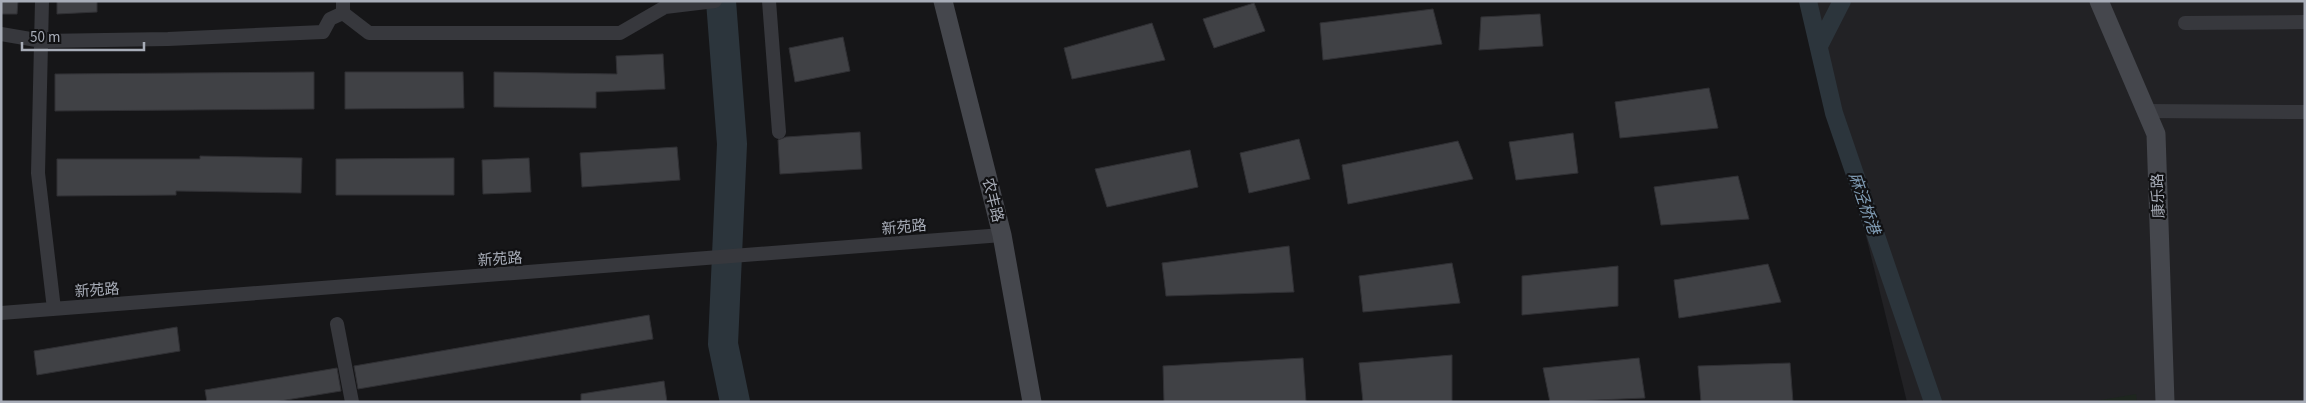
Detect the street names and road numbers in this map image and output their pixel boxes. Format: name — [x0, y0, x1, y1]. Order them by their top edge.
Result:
street label: 康乐路 — [2147, 173, 2170, 219]
street label: 农丰路 — [977, 176, 1008, 225]
street label: 新苑路 — [881, 215, 927, 240]
street label: 新苑路 — [477, 247, 523, 272]
street label: 新苑路 — [74, 278, 120, 303]

